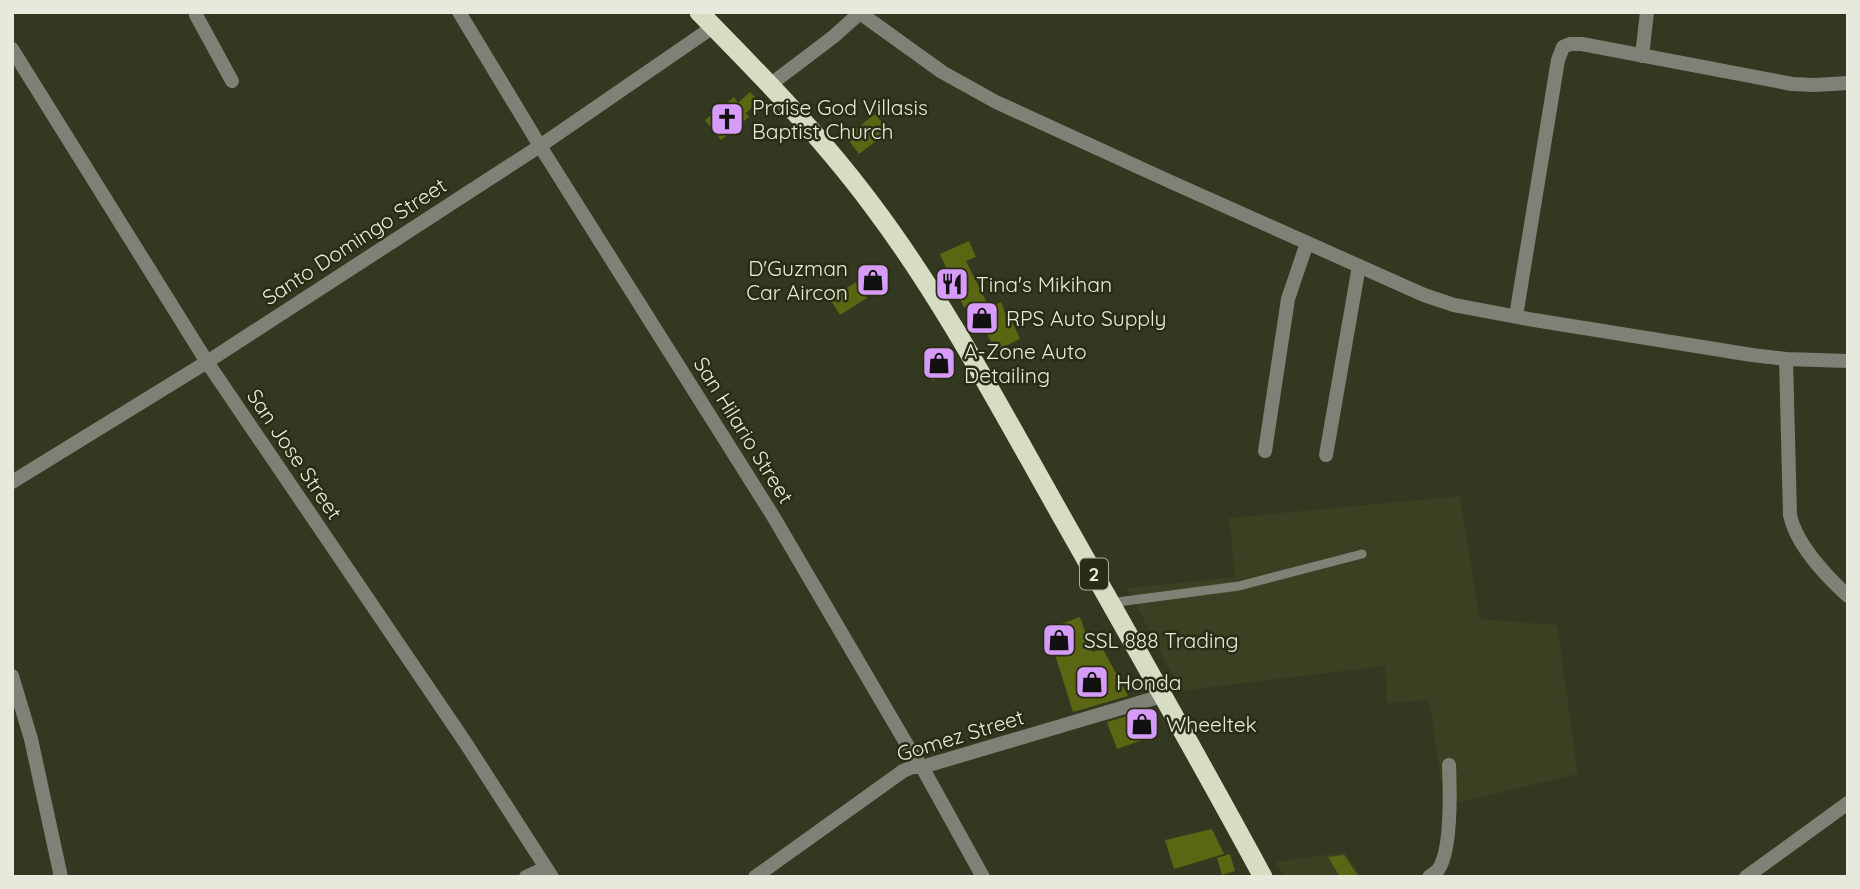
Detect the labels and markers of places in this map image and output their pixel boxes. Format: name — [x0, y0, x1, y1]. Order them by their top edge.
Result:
place label: Praise God Villasis Baptist Church — [752, 94, 928, 144]
church icon: Praise God Villasis Baptist Church — [708, 100, 746, 138]
place label: D'Guzman Car Aircon — [746, 255, 848, 305]
shop icon: D'Guzman Car Aircon — [854, 261, 892, 299]
restaurant icon: Tina's Mikihan — [933, 265, 971, 303]
place label: Tina's Mikihan — [976, 271, 1112, 297]
shop icon: RPS Auto Supply — [963, 299, 1001, 337]
place label: RPS Auto Supply — [1006, 305, 1167, 331]
place label: A-Zone Auto Detailing — [964, 338, 1087, 388]
shop icon: A-Zone Auto Detailing — [920, 344, 958, 382]
shop icon: SSL 888 Trading — [1040, 621, 1078, 659]
place label: SSL 888 Trading — [1084, 627, 1239, 653]
shop icon: Honda — [1073, 663, 1111, 701]
place label: Honda — [1116, 669, 1181, 695]
shop icon: Wheeltek — [1123, 705, 1161, 743]
place label: Wheeltek — [1166, 711, 1257, 737]

